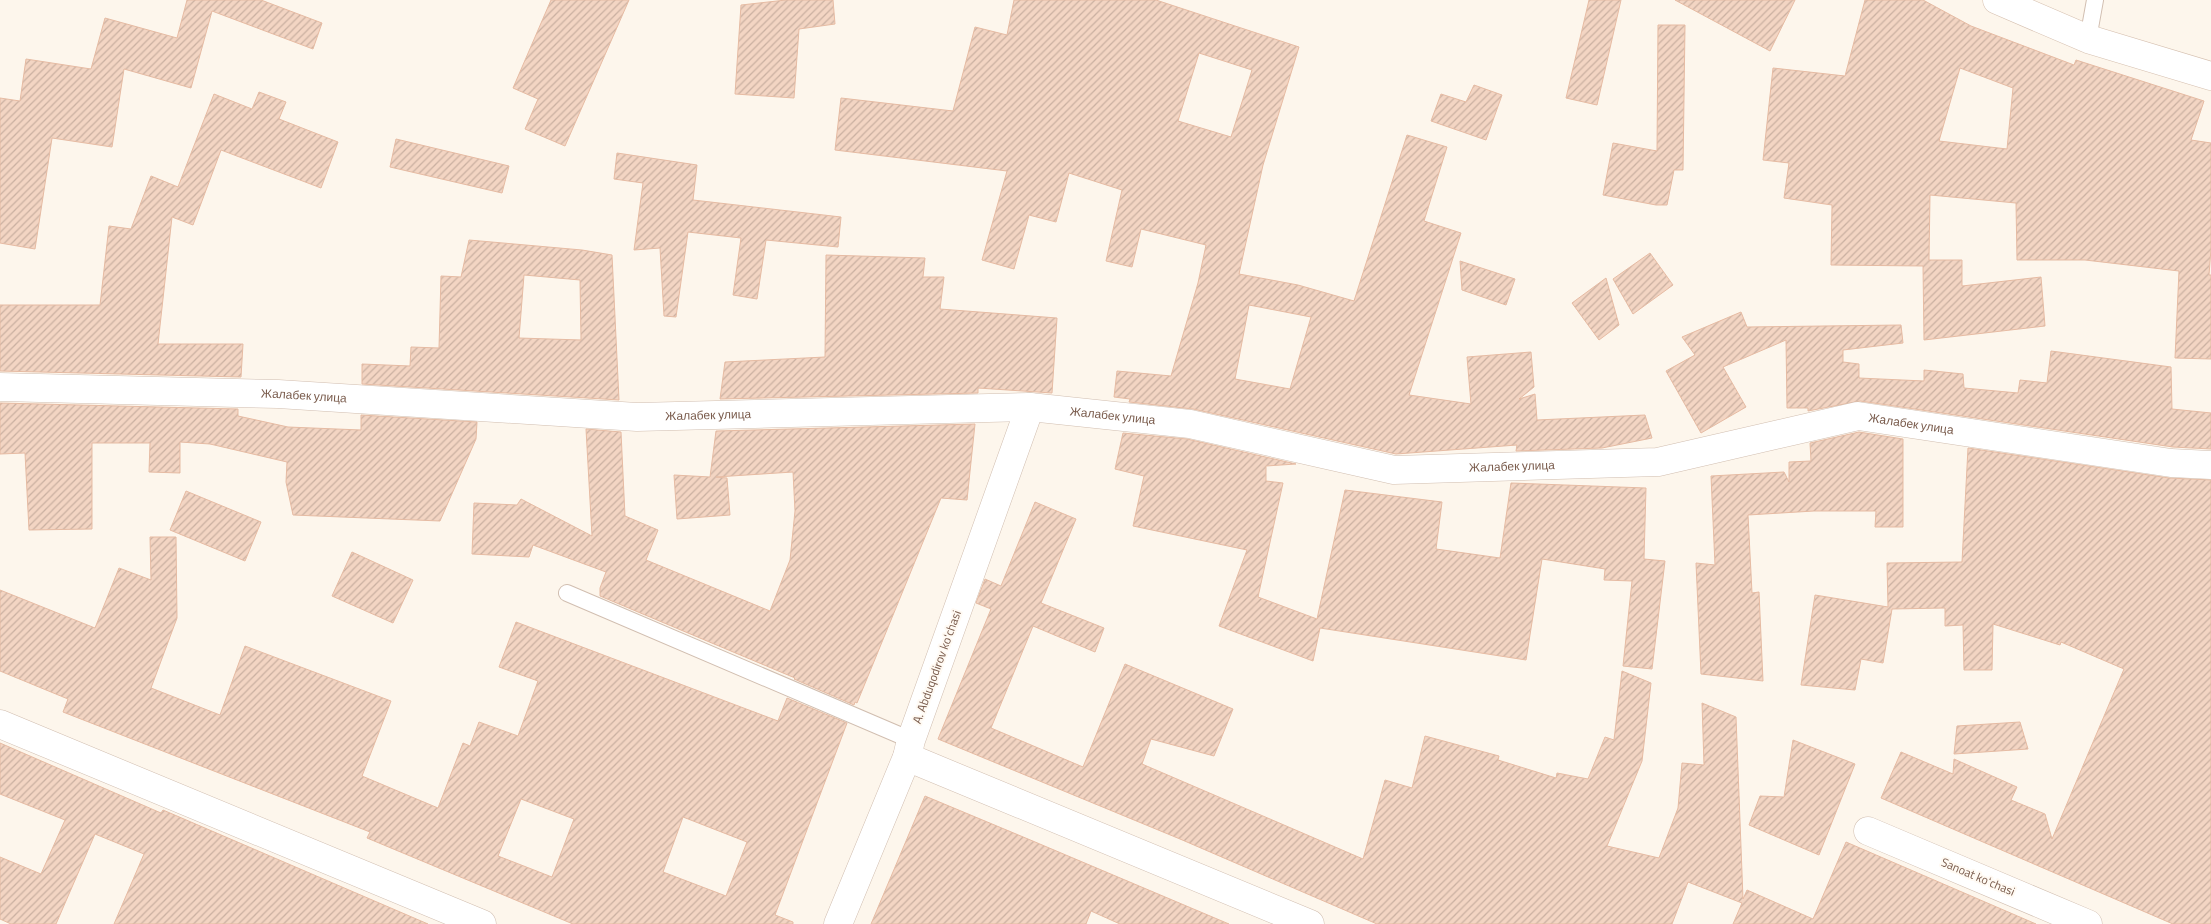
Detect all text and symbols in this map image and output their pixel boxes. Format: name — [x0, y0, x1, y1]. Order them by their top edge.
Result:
street label: Жалабек улица — [261, 384, 348, 407]
street label: Жалабек улица — [1069, 401, 1157, 429]
street label: Жалабек улица — [665, 404, 752, 425]
street label: Жалабек улица — [1867, 408, 1955, 439]
street label: Жалабек улица — [1469, 455, 1556, 477]
street label: A. Abduqodirov koʻchasi — [907, 607, 966, 726]
street label: Sanoat koʻchasi — [1938, 852, 2018, 901]

